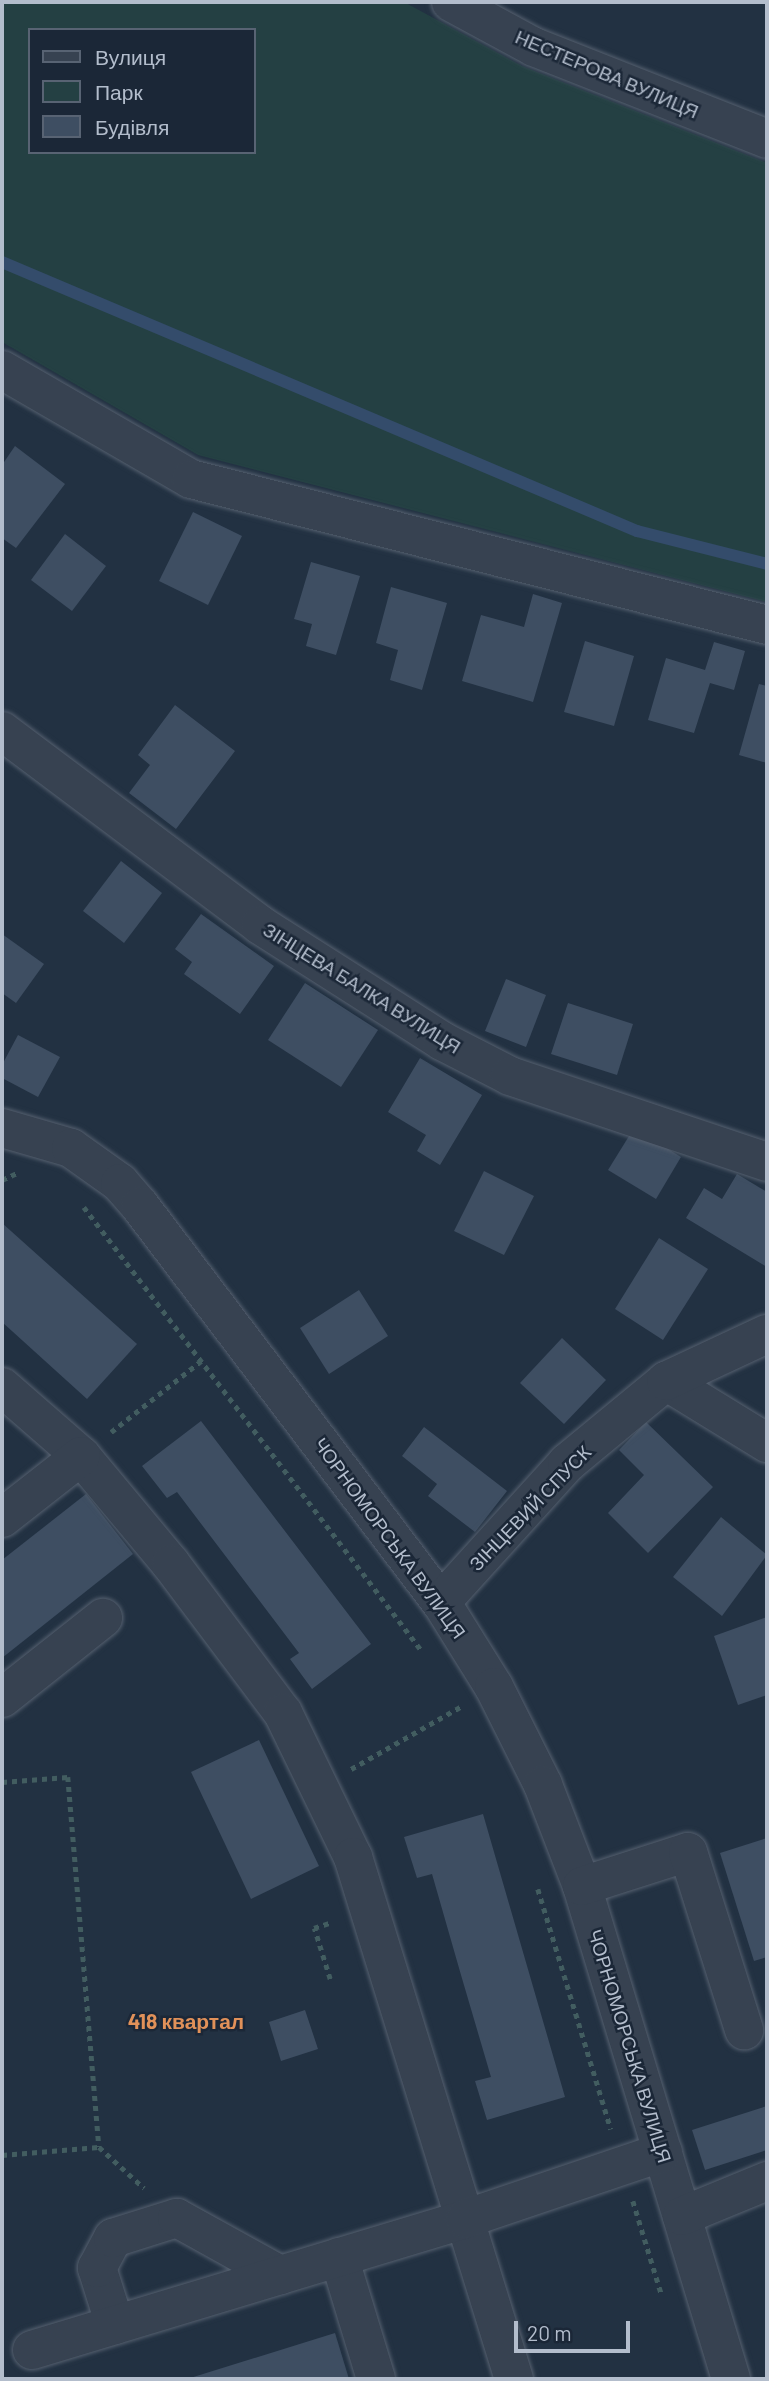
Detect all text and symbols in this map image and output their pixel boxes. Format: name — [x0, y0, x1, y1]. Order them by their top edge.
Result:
street label: НЕСТЕРОВА ВУЛИЦЯ — [512, 25, 702, 123]
legend — [28, 28, 256, 154]
text: Вулиця — [95, 44, 166, 69]
text: Парк — [95, 79, 143, 104]
text: Будівля — [95, 114, 169, 139]
street label: ЗІНЦЕВА БАЛКА ВУЛИЦЯ — [259, 918, 465, 1058]
street label: ЧОРНОМОРСЬКА ВУЛИЦЯ — [309, 1433, 471, 1643]
street label: ЗІНЦЕВИЙ СПУСК — [464, 1441, 596, 1575]
street label: ЧОРНОМОРСЬКА ВУЛИЦЯ — [584, 1927, 676, 2165]
district label: 418 квартал — [128, 2008, 244, 2034]
scale bar — [517, 2308, 632, 2352]
text: 20 m — [527, 2320, 572, 2345]

